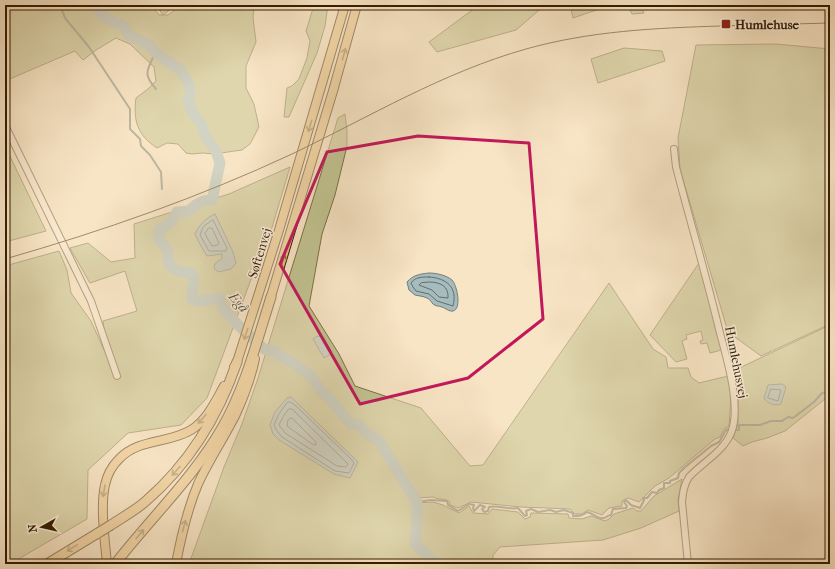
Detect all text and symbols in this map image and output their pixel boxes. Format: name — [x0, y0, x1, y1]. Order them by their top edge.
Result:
place label: Humlehuse — [735, 17, 799, 32]
marker: Humlehuse — [720, 18, 732, 30]
one-way arrow — [341, 48, 348, 61]
one-way arrow — [306, 119, 313, 132]
street label: Søftenvej — [245, 226, 274, 280]
one-way arrow — [280, 254, 287, 267]
water label: Egå — [224, 288, 252, 316]
street label: Humlehusvej — [722, 325, 751, 400]
one-way arrow — [242, 327, 249, 340]
one-way arrow — [198, 414, 207, 425]
one-way arrow — [171, 466, 181, 476]
one-way arrow — [100, 484, 108, 497]
north arrow — [22, 507, 62, 547]
one-way arrow — [181, 520, 188, 533]
text: N — [25, 523, 40, 533]
one-way arrow — [135, 528, 144, 539]
one-way arrow — [66, 545, 78, 553]

